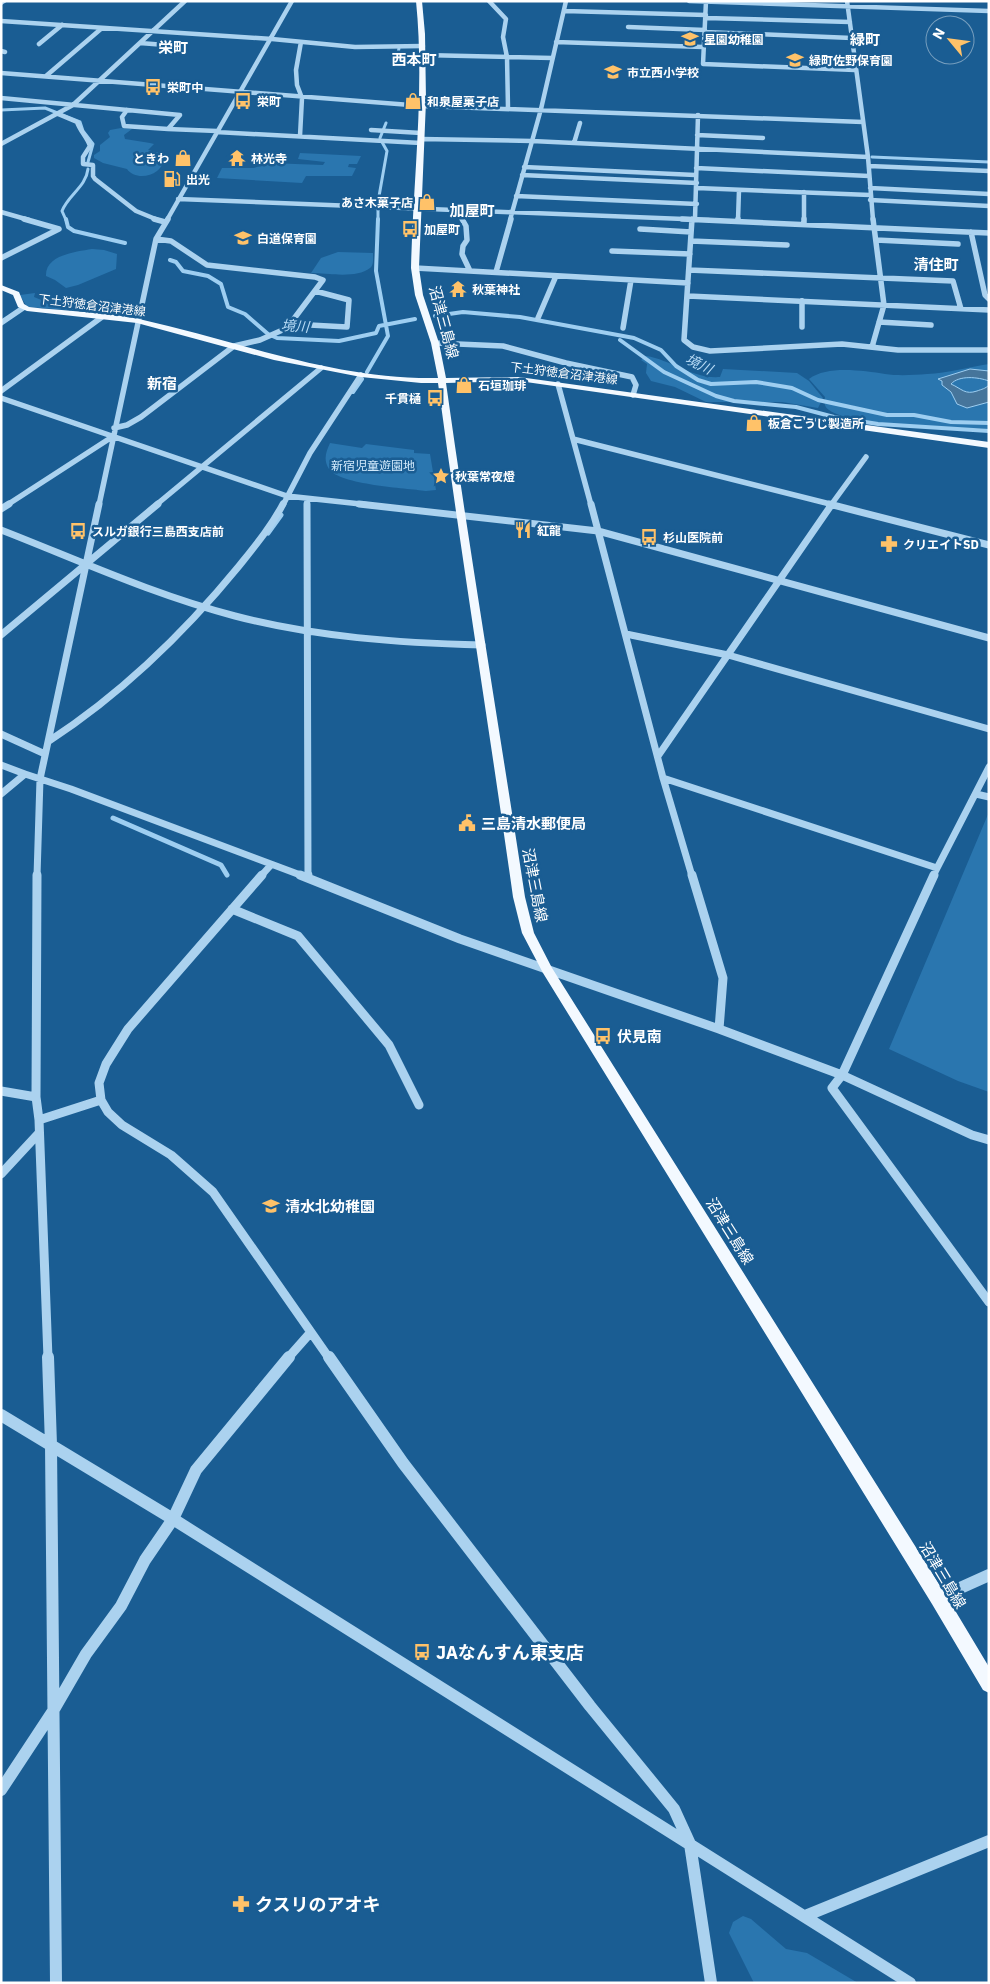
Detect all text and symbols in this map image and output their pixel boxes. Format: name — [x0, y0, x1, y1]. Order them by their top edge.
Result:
north arrow — [925, 15, 975, 65]
text: N — [928, 25, 949, 42]
school or university icon: 星園幼稚園 — [680, 29, 700, 49]
district label: 緑町 — [850, 30, 880, 49]
place label: 星園幼稚園 — [704, 32, 764, 47]
district label: 栄町 — [158, 38, 188, 57]
district label: 西本町 — [391, 50, 437, 69]
school or university icon: 緑町佐野保育園 — [785, 50, 805, 70]
place label: 緑町佐野保育園 — [809, 53, 893, 68]
school or university icon: 市立西小学校 — [603, 62, 623, 82]
place label: 市立西小学校 — [627, 65, 699, 80]
bus stop icon: 栄町中 — [143, 77, 163, 97]
place label: 栄町中 — [167, 80, 203, 95]
bus stop icon: 栄町 — [233, 91, 253, 111]
shop icon: 和泉屋菓子店 — [403, 91, 423, 111]
place label: 栄町 — [257, 94, 281, 109]
place label: 和泉屋菓子店 — [427, 94, 499, 109]
shop icon: ときわ — [173, 148, 193, 168]
temple icon: 林光寺 — [227, 148, 247, 168]
place label: ときわ — [133, 151, 169, 166]
place label: 林光寺 — [251, 151, 287, 166]
fuel station icon: 出光 — [162, 169, 182, 189]
place label: 出光 — [186, 172, 210, 187]
shop icon: あさ木菓子店 — [417, 192, 437, 212]
place label: あさ木菓子店 — [341, 195, 413, 210]
district label: 加屋町 — [449, 201, 495, 220]
bus stop icon: 加屋町 — [400, 219, 420, 239]
place label: 加屋町 — [424, 222, 460, 237]
school or university icon: 白道保育園 — [233, 228, 253, 248]
place label: 白道保育園 — [257, 231, 317, 246]
district label: 清住町 — [913, 255, 959, 274]
temple icon: 秋葉神社 — [448, 279, 468, 299]
place label: 秋葉神社 — [472, 282, 520, 297]
street label: 沼津三島線 — [425, 283, 463, 361]
street label: 下土狩徳倉沼津港線 — [37, 291, 147, 319]
water label: 境川 — [280, 316, 312, 336]
water label: 境川 — [682, 350, 717, 379]
street label: 下土狩徳倉沼津港線 — [509, 359, 619, 387]
district label: 新宿 — [147, 374, 177, 393]
shop icon: 石垣珈琲 — [454, 375, 474, 395]
place label: 石垣珈琲 — [478, 378, 526, 393]
bus stop icon: 千貫樋 — [425, 388, 445, 408]
place label: 千貫樋 — [385, 391, 421, 406]
shop icon: 板倉こうじ製造所 — [744, 413, 764, 433]
place label: 板倉こうじ製造所 — [768, 416, 864, 431]
park label: 新宿児童遊園地 — [331, 458, 415, 473]
place icon: 秋葉常夜燈 — [431, 466, 451, 486]
place label: 秋葉常夜燈 — [455, 469, 515, 484]
restaurant icon: 紅龍 — [513, 520, 533, 540]
bus stop icon: スルガ銀行三島西支店前 — [68, 521, 88, 541]
place label: 紅龍 — [537, 523, 561, 538]
place label: スルガ銀行三島西支店前 — [92, 524, 224, 539]
bus stop icon: 杉山医院前 — [639, 527, 659, 547]
place label: 杉山医院前 — [663, 530, 723, 545]
pharmacy icon: クリエイトSD — [879, 534, 899, 554]
place label: クリエイトSD — [903, 537, 979, 552]
public building icon: 三島清水郵便局 — [457, 813, 477, 833]
place label: 三島清水郵便局 — [481, 814, 586, 833]
street label: 沼津三島線 — [519, 846, 551, 924]
bus stop icon: 伏見南 — [593, 1026, 613, 1046]
place label: 伏見南 — [617, 1027, 662, 1046]
street label: 沼津三島線 — [702, 1194, 758, 1268]
school or university icon: 清水北幼稚園 — [261, 1196, 281, 1216]
place label: 清水北幼稚園 — [285, 1197, 375, 1216]
street label: 沼津三島線 — [916, 1538, 970, 1612]
place label: JAなんすん東支店 — [436, 1641, 584, 1664]
bus stop icon: JAなんすん東支店 — [412, 1642, 432, 1662]
place label: クスリのアオキ — [255, 1893, 380, 1916]
pharmacy icon: クスリのアオキ — [231, 1894, 251, 1914]

